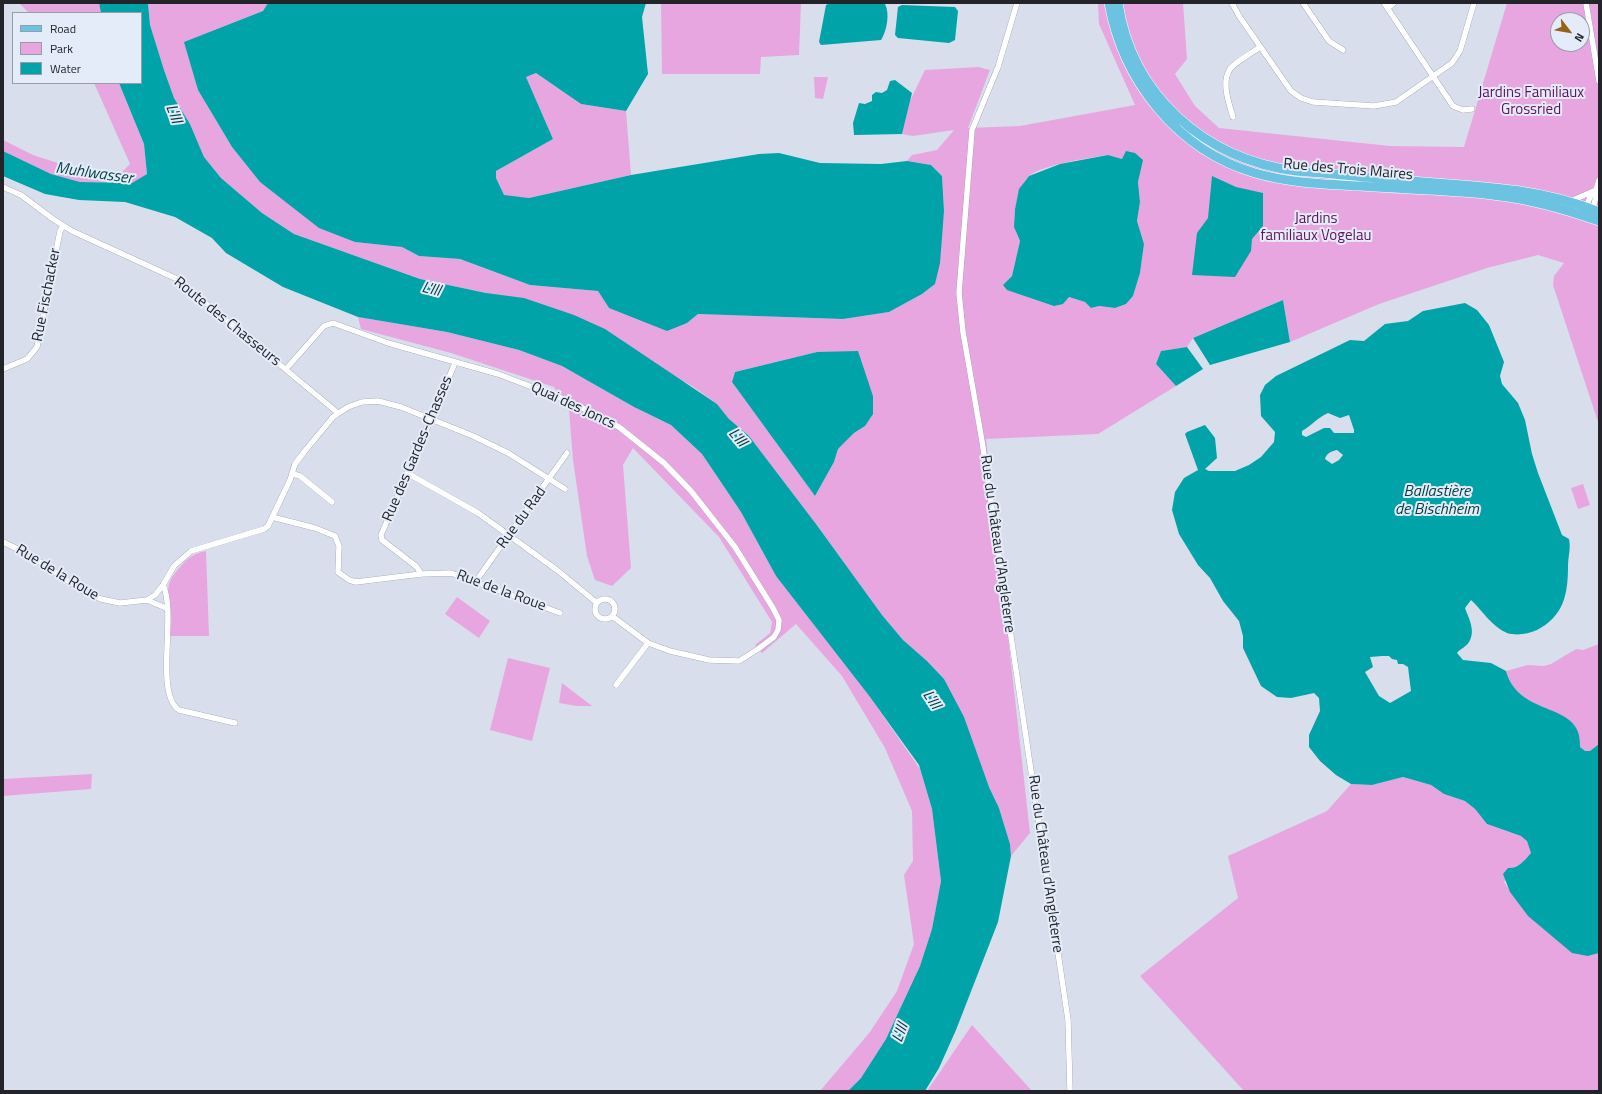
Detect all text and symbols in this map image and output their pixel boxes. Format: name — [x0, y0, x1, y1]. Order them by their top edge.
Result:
legend — [12, 12, 142, 84]
north arrow — [1550, 12, 1590, 52]
text: Road — [50, 19, 76, 38]
text: N — [1571, 30, 1588, 45]
text: Park — [50, 39, 73, 58]
text: Water — [50, 59, 81, 78]
park label: Jardins Familiaux Grossried — [1478, 84, 1584, 119]
water label: L'Ill — [161, 102, 185, 126]
street label: Rue des Trois Maires — [1282, 155, 1414, 185]
water label: Muhlwasser — [54, 159, 134, 189]
park label: Jardins familiaux Vogelau — [1260, 210, 1372, 245]
street label: Rue Fischacker — [29, 247, 65, 343]
street label: Route des Chasseurs — [170, 273, 284, 371]
water label: L'Ill — [420, 278, 442, 302]
street label: Rue des Gardes-Chasses — [379, 373, 457, 525]
street label: Quai des Joncs — [528, 379, 618, 433]
water label: L'Ill — [724, 425, 750, 451]
street label: Rue du Château d'Angleterre — [976, 454, 1018, 634]
water label: Ballastière de Bischheim — [1395, 482, 1479, 520]
street label: Rue du Rad — [494, 484, 550, 552]
street label: Rue de la Roue — [12, 541, 102, 605]
street label: Rue de la Roue — [454, 567, 548, 615]
water label: L'Ill — [918, 687, 944, 713]
street label: Rue du Château d'Angleterre — [1024, 774, 1066, 954]
water label: L'Ill — [889, 1021, 913, 1045]

